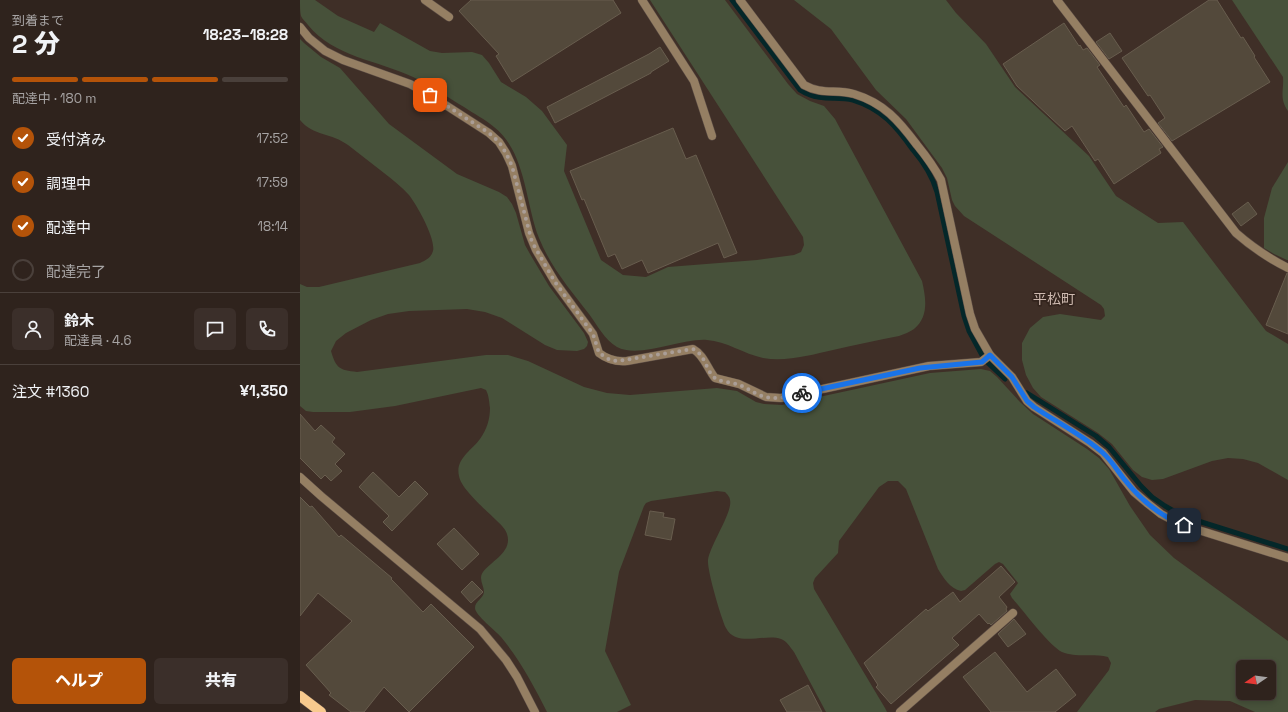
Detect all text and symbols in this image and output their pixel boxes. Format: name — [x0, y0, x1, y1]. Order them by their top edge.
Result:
text: 到着まで — [12, 12, 64, 29]
text: 18:23–18:28 — [203, 25, 288, 44]
text: 2 分 — [12, 27, 60, 61]
pin — [413, 78, 447, 112]
icon: bag — [419, 84, 441, 106]
text: 配達中 · 180 m — [12, 90, 97, 107]
icon: check — [12, 127, 34, 149]
text: 受付済み — [46, 130, 106, 149]
text: 17:52 — [256, 130, 288, 147]
icon: check — [12, 171, 34, 193]
text: 調理中 — [46, 174, 91, 193]
text: 17:59 — [256, 174, 288, 191]
icon: check — [12, 215, 34, 237]
text: 配達中 — [46, 218, 91, 237]
text: 18:14 — [258, 218, 288, 235]
text: 配達完了 — [46, 262, 106, 281]
district label: 平松町 — [1033, 290, 1075, 308]
button: person — [12, 308, 54, 350]
button: chat — [194, 308, 236, 350]
button: phone — [246, 308, 288, 350]
text: 鈴木 — [64, 311, 94, 330]
text: 配達員 · 4.6 — [64, 332, 131, 349]
courier — [782, 373, 822, 413]
text: ¥1,350 — [240, 381, 288, 400]
text: 注文 #1360 — [12, 382, 89, 401]
icon: bike — [791, 382, 813, 404]
pin — [1167, 508, 1201, 542]
icon: home — [1173, 514, 1195, 536]
button: ヘルプ — [12, 658, 146, 704]
button: 共有 — [154, 658, 288, 704]
north arrow — [1236, 660, 1276, 700]
map controls — [1236, 660, 1276, 700]

